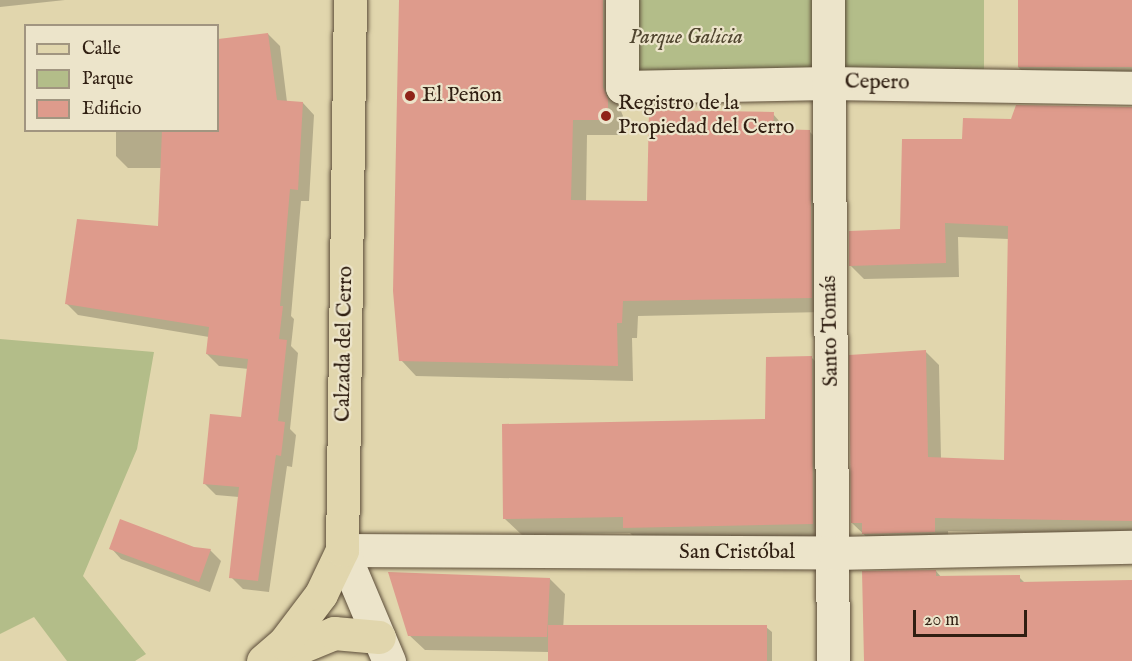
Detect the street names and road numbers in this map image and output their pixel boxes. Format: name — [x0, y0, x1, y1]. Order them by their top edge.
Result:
street label: Cepero — [844, 70, 910, 96]
street label: Calzada del Cerro — [331, 266, 359, 422]
street label: Santo Tomás — [817, 275, 845, 387]
street label: San Cristóbal — [679, 540, 795, 566]

